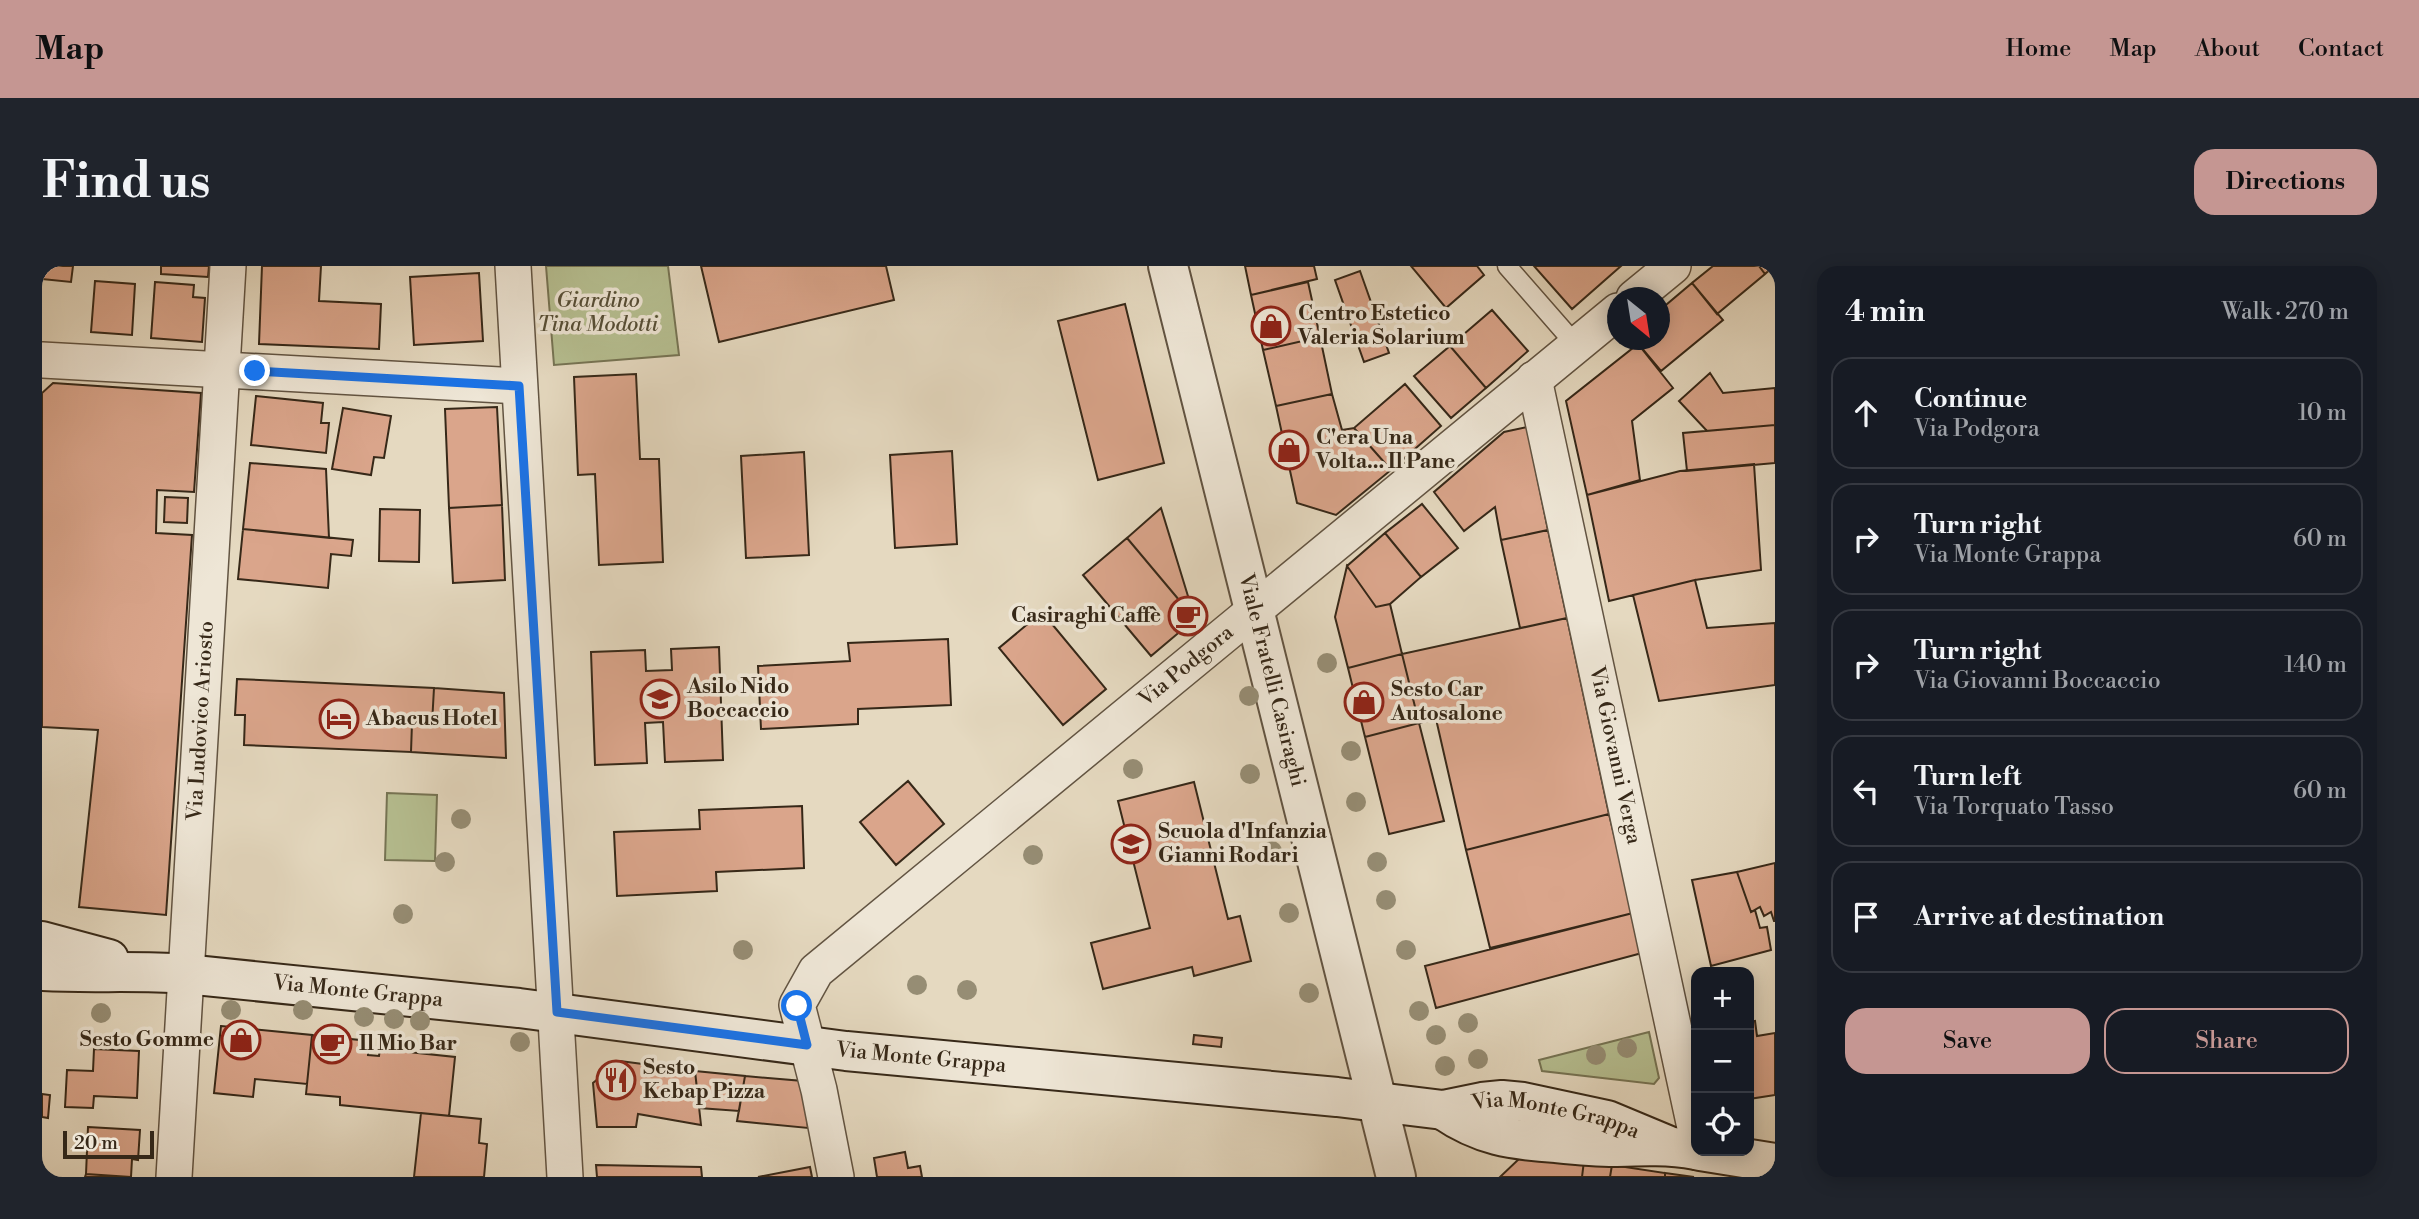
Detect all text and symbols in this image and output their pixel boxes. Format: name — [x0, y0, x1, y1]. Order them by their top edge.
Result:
text: Map — [35, 29, 104, 70]
text: Home — [2006, 34, 2071, 64]
text: Map — [2109, 34, 2157, 64]
text: About — [2195, 34, 2260, 64]
text: Contact — [2298, 34, 2384, 64]
button: Directions — [2194, 149, 2377, 215]
text: Find us — [42, 152, 211, 213]
north arrow — [1607, 287, 1670, 350]
park label: Giardino Tina Modotti — [538, 288, 659, 338]
text: 4 min — [1845, 293, 1925, 331]
text: Walk · 270 m — [2222, 298, 2349, 326]
place label: Centro Estetico Valeria Solarium — [1297, 301, 1465, 351]
shop icon: Centro Estetico Valeria Solarium — [1250, 305, 1292, 347]
route end — [239, 355, 270, 386]
text: Continue — [1914, 383, 2027, 415]
icon: ahead — [1847, 394, 1885, 432]
text: 10 m — [2298, 399, 2347, 427]
text: Via Podgora — [1914, 415, 2040, 443]
place label: C'era Una Volta... Il Pane — [1315, 425, 1455, 475]
shop icon: C'era Una Volta... Il Pane — [1268, 429, 1310, 471]
text: Turn right — [1914, 509, 2042, 541]
icon: right — [1847, 520, 1885, 558]
text: 60 m — [2293, 525, 2347, 553]
text: Via Monte Grappa — [1914, 541, 2101, 569]
street label: Viale Fratelli Casiraghi — [1232, 570, 1311, 789]
cafe icon: Casiraghi Caffè — [1167, 595, 1209, 637]
place label: Casiraghi Caffè — [1011, 603, 1161, 629]
street label: Via Ludovico Ariosto — [182, 620, 220, 822]
street label: Via Podgora — [1133, 620, 1239, 713]
text: Turn right — [1914, 635, 2042, 667]
icon: right — [1847, 646, 1885, 684]
text: 140 m — [2284, 651, 2347, 679]
street label: Via Giovanni Verga — [1583, 663, 1647, 847]
text: Via Giovanni Boccaccio — [1914, 667, 2161, 695]
place label: Asilo Nido Boccaccio — [686, 674, 789, 724]
place label: Sesto Car Autosalone — [1390, 677, 1503, 727]
school or university icon: Asilo Nido Boccaccio — [639, 678, 681, 720]
shop icon: Sesto Car Autosalone — [1343, 681, 1385, 723]
hotel icon: Abacus Hotel — [318, 698, 360, 740]
place label: Abacus Hotel — [365, 706, 498, 732]
text: Turn left — [1914, 761, 2022, 793]
icon: left — [1847, 772, 1885, 810]
text: 60 m — [2293, 777, 2347, 805]
text: Via Torquato Tasso — [1914, 793, 2114, 821]
place label: Scuola d'Infanzia Gianni Rodari — [1158, 819, 1328, 869]
school or university icon: Scuola d'Infanzia Gianni Rodari — [1110, 823, 1152, 865]
icon: arrive — [1847, 898, 1885, 936]
text: Arrive at destination — [1914, 901, 2164, 933]
map controls — [1691, 967, 1754, 1156]
button: + — [1691, 967, 1754, 1030]
street label: Via Monte Grappa — [271, 970, 445, 1013]
route start — [781, 990, 812, 1021]
button: Save — [1845, 1008, 2090, 1074]
button: Share — [2104, 1008, 2349, 1074]
shop icon: Sesto Gomme — [220, 1019, 262, 1061]
cafe icon: Il Mio Bar — [311, 1023, 353, 1065]
place label: Sesto Gomme — [80, 1027, 214, 1053]
button: − — [1691, 1030, 1754, 1093]
place label: Il Mio Bar — [359, 1031, 457, 1057]
street label: Via Monte Grappa — [833, 1037, 1008, 1079]
place label: Sesto Kebap Pizza — [643, 1055, 766, 1105]
restaurant icon: Sesto Kebap Pizza — [595, 1059, 637, 1101]
street label: Via Monte Grappa — [1469, 1087, 1644, 1145]
button: locate — [1691, 1093, 1754, 1156]
scale bar — [63, 1128, 154, 1160]
text: 20 m — [74, 1131, 118, 1155]

